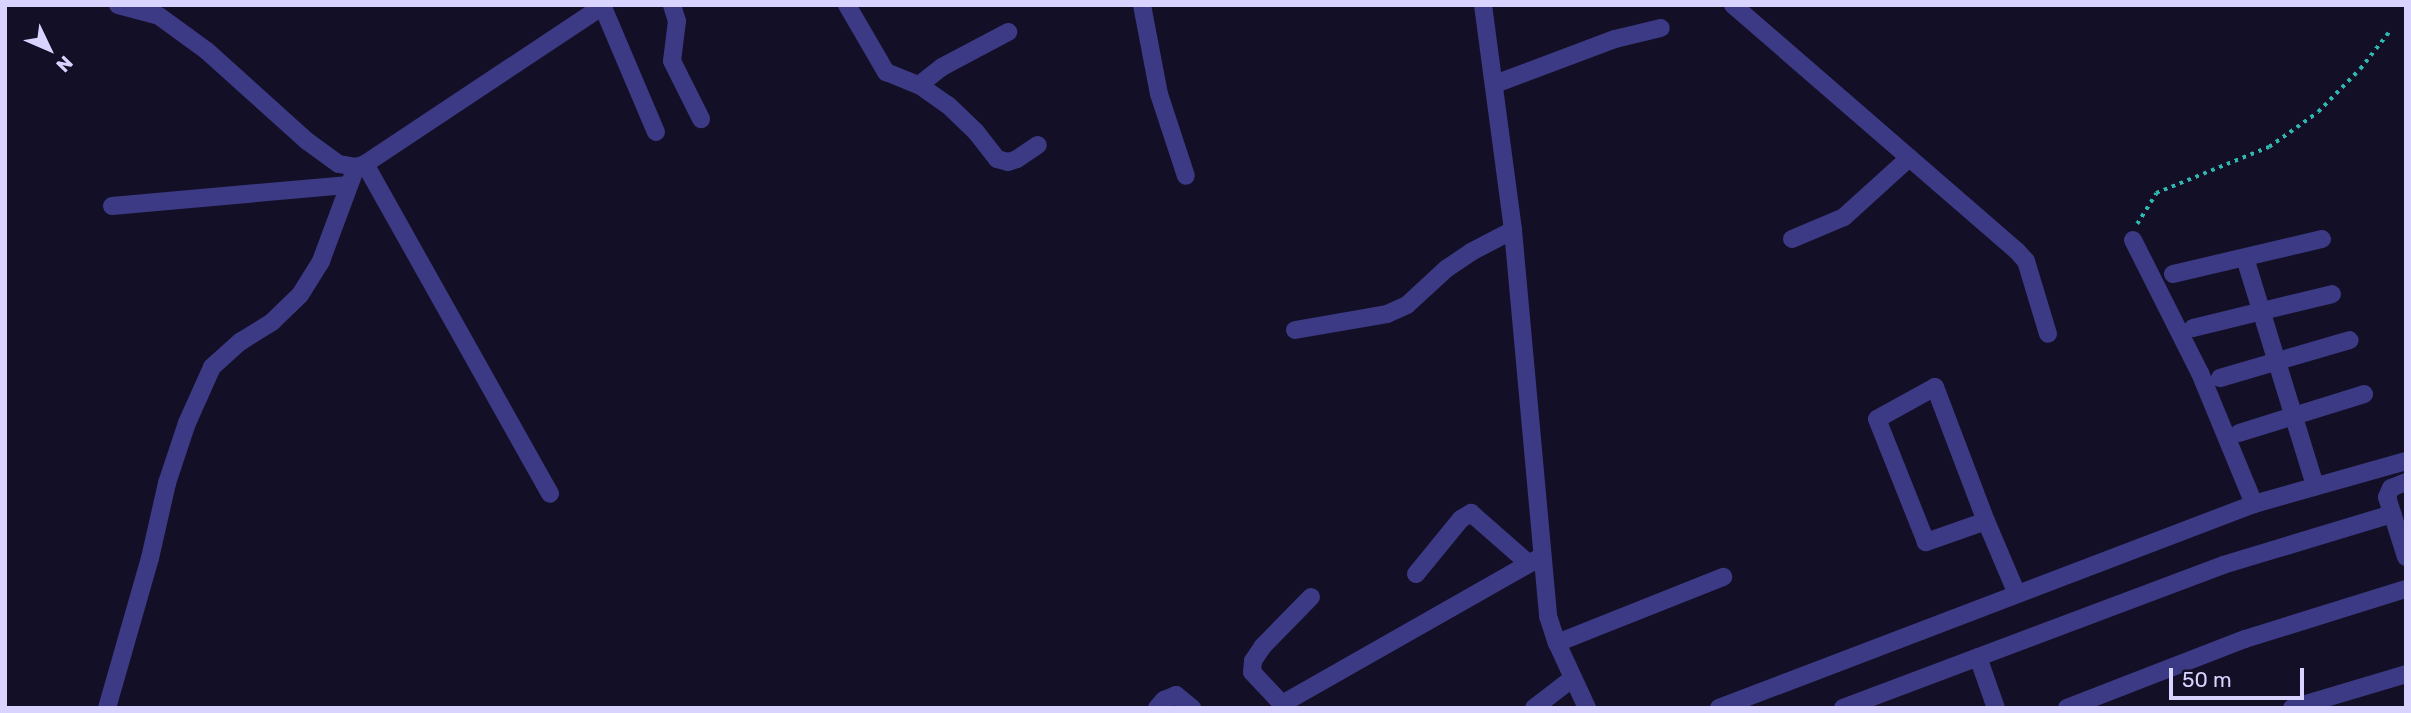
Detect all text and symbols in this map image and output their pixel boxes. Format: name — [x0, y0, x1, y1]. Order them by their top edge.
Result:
north arrow — [14, 14, 84, 84]
text: N — [51, 51, 77, 77]
scale bar — [2173, 654, 2308, 698]
text: 50 m — [2182, 667, 2232, 692]

